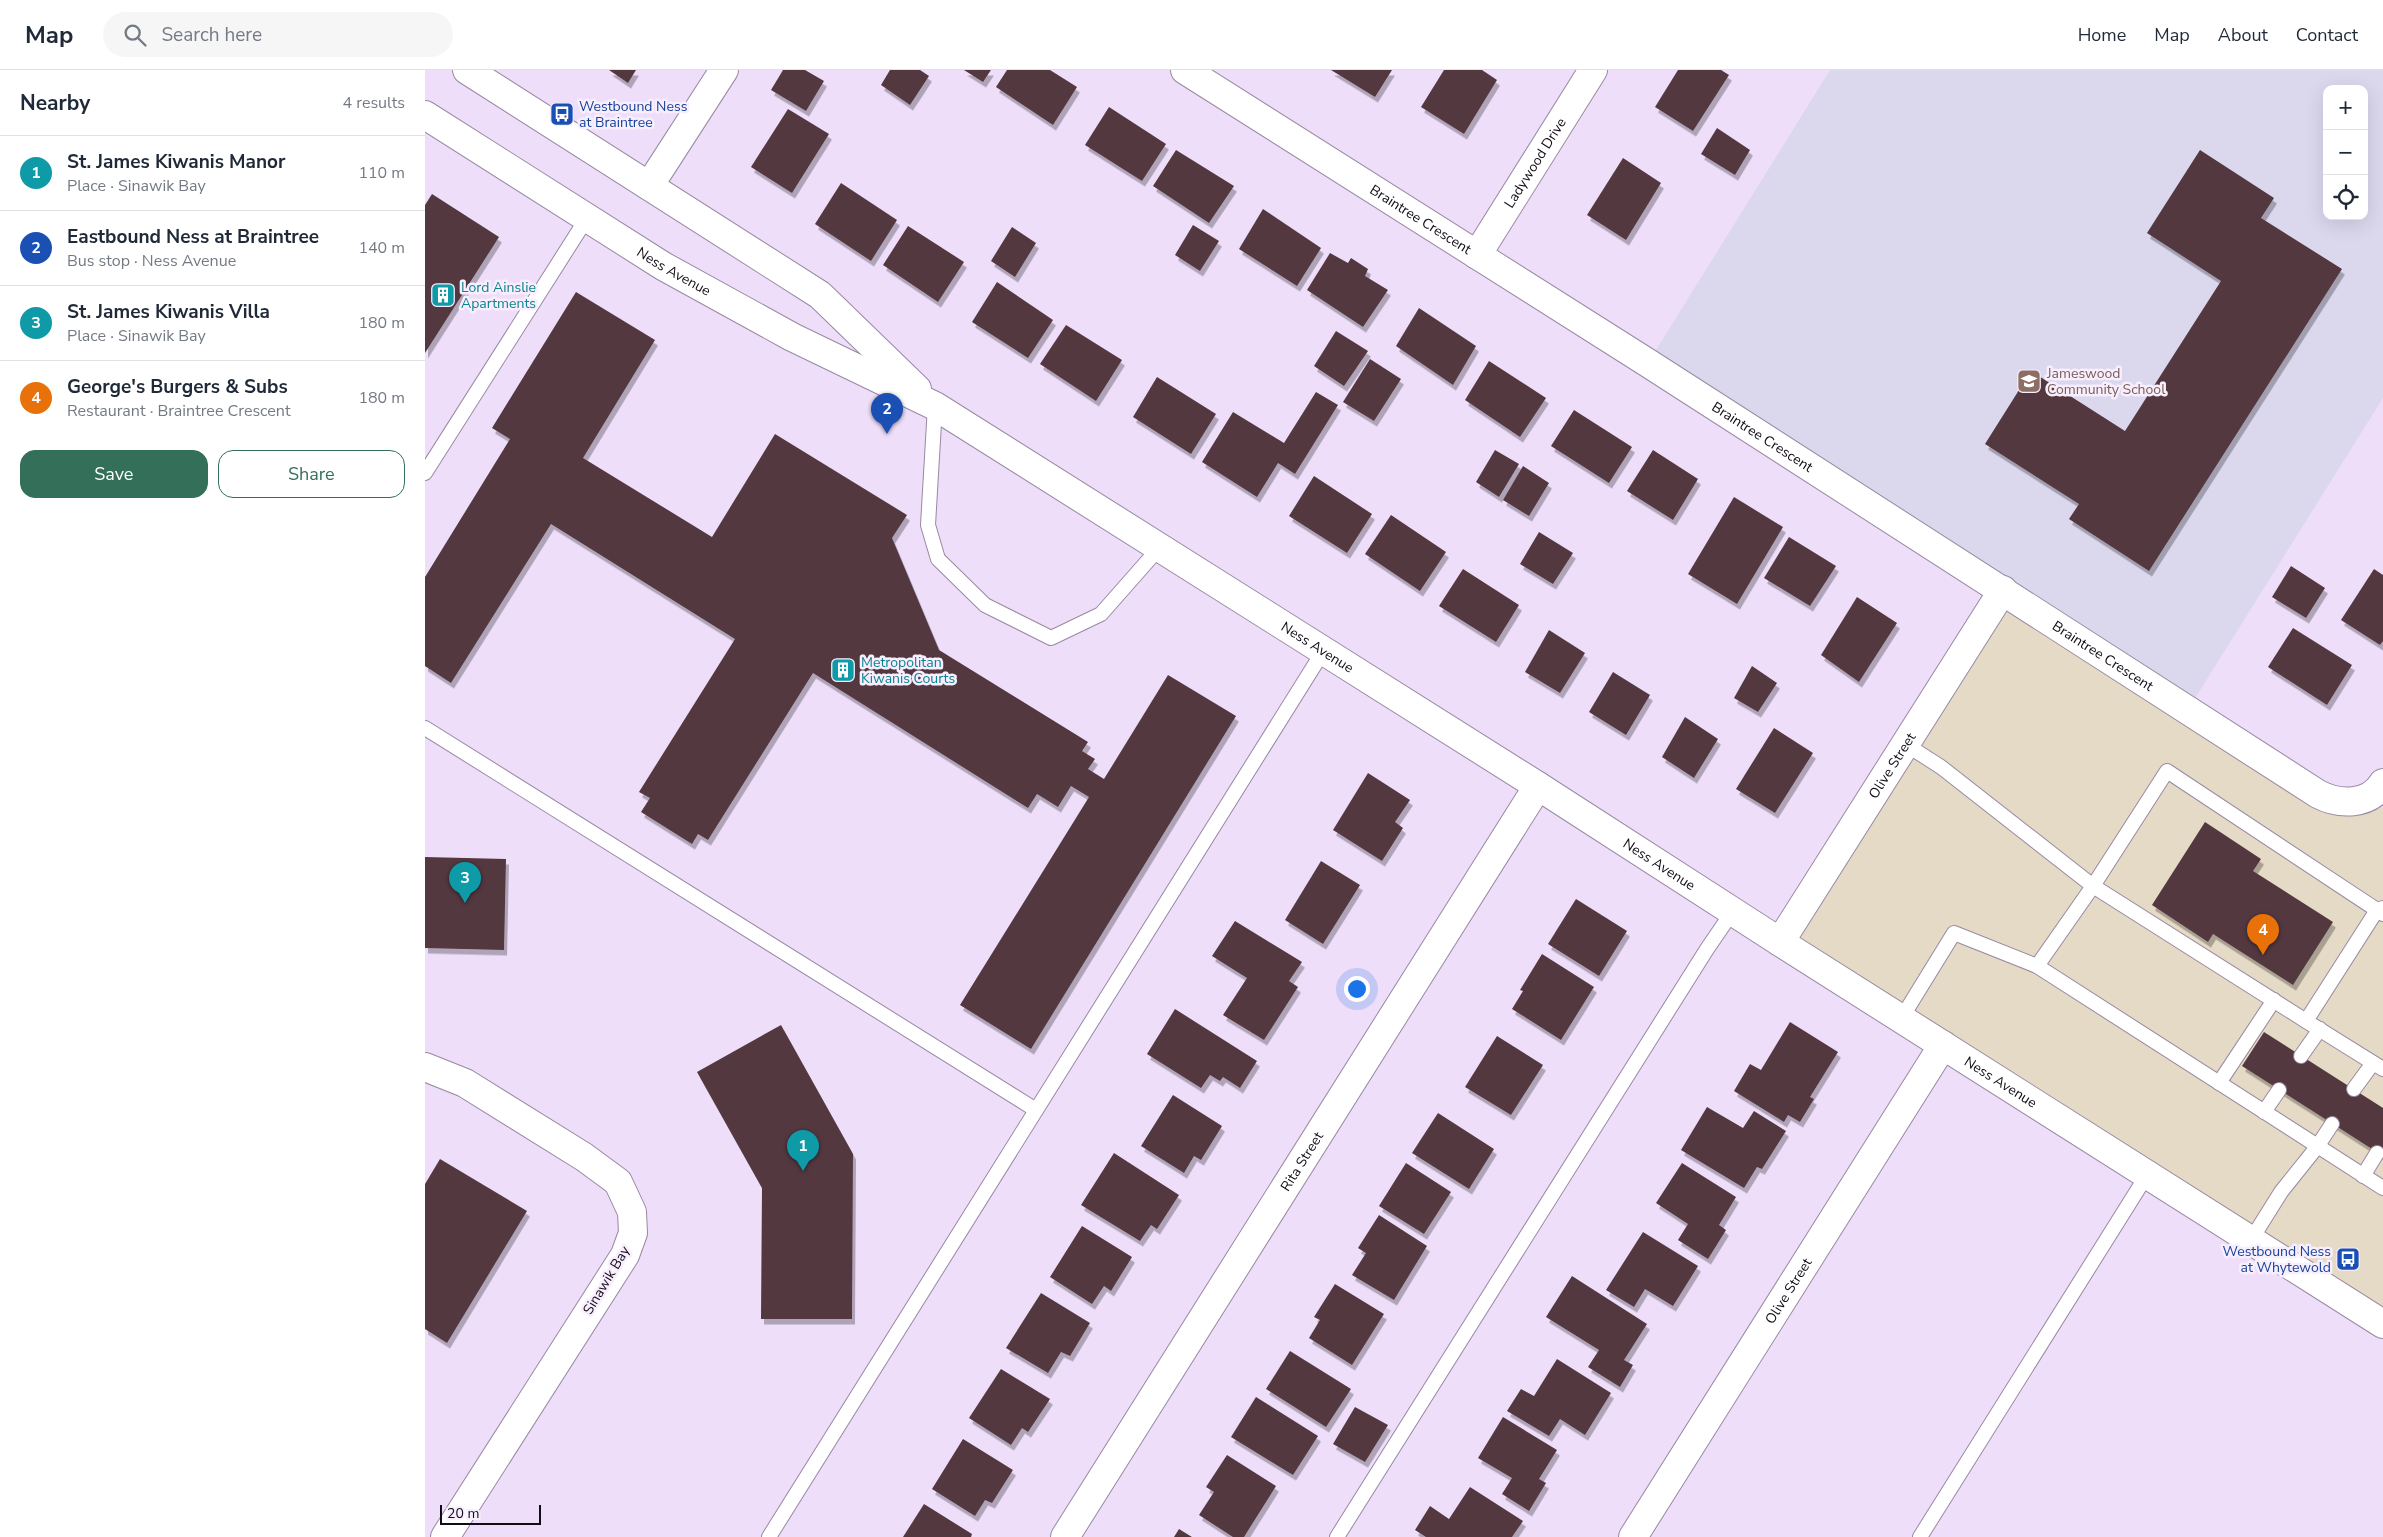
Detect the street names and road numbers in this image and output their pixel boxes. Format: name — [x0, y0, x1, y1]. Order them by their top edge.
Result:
street label: Ladywood Drive — [1500, 114, 1571, 212]
street label: Braintree Crescent — [1366, 180, 1475, 259]
street label: Ness Avenue — [633, 243, 714, 301]
street label: Braintree Crescent — [1708, 398, 1816, 477]
street label: Ness Avenue — [1277, 617, 1357, 678]
street label: Braintree Crescent — [2049, 617, 2157, 696]
street label: Olive Street — [1864, 729, 1920, 802]
street label: Ness Avenue — [1619, 834, 1699, 895]
street label: Ness Avenue — [1961, 1052, 2041, 1112]
street label: Rita Street — [1276, 1128, 1328, 1195]
street label: Sinawik Bay — [579, 1242, 635, 1318]
street label: Olive Street — [1761, 1254, 1817, 1328]

